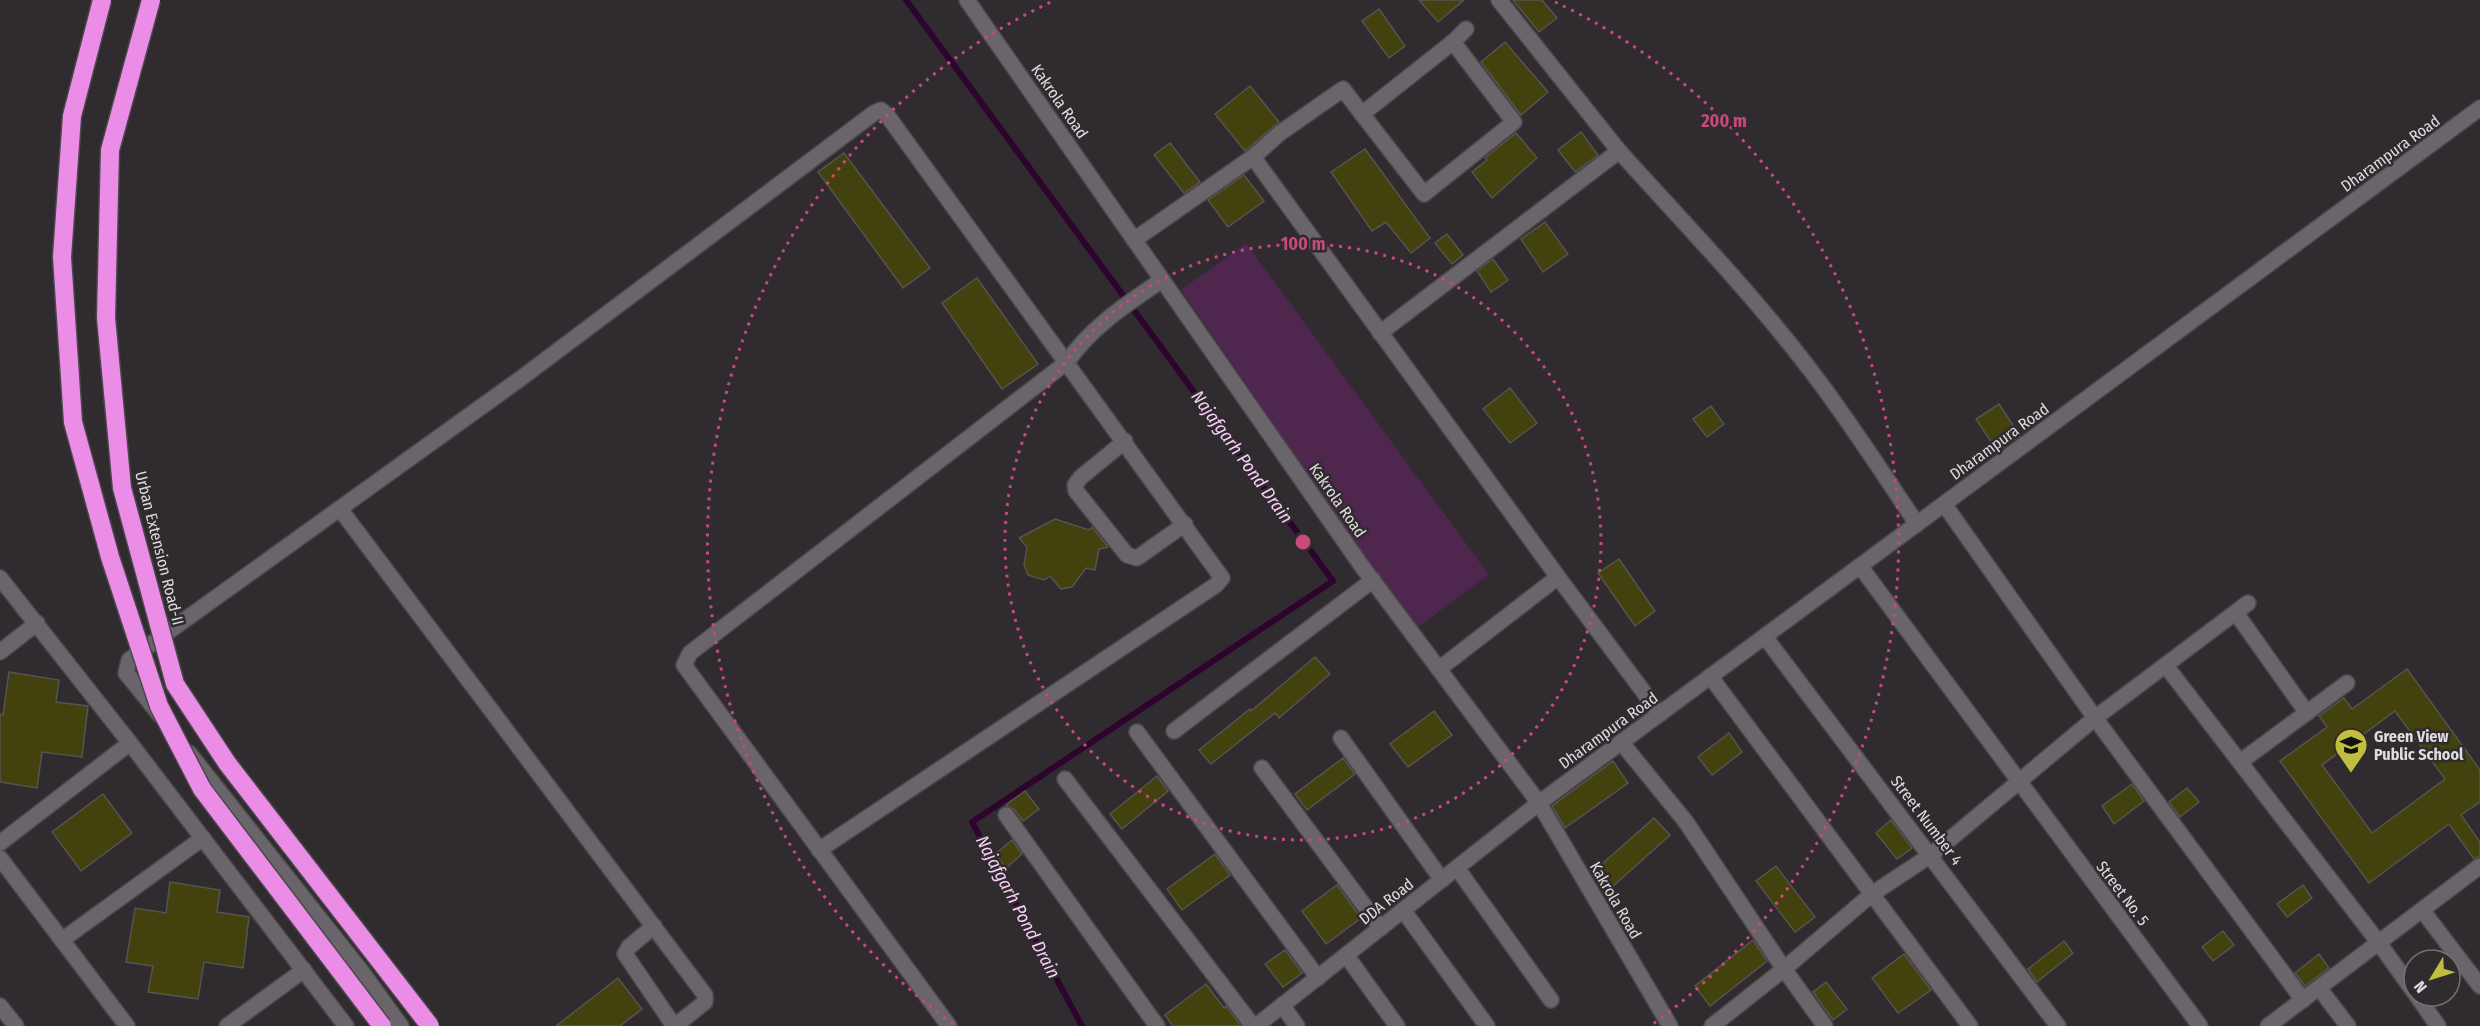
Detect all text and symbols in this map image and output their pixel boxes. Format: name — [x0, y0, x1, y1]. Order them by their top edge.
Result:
street label: Kakrola Road — [1027, 61, 1092, 142]
text: 200 m — [1700, 110, 1747, 132]
street label: Dharampura Road — [2337, 111, 2443, 196]
text: 100 m — [1281, 233, 1325, 255]
water label: Najafgarh Pond Drain — [1186, 386, 1298, 528]
street label: Dharampura Road — [1946, 399, 2052, 484]
street label: Kakrola Road — [1305, 460, 1370, 541]
street label: Urban Extension Road-II — [131, 469, 188, 627]
centre of rings — [1293, 532, 1313, 552]
street label: Dharampura Road — [1555, 688, 1661, 773]
school or university icon: Green View Public School — [2333, 727, 2369, 774]
place label: Green View Public School — [2374, 727, 2464, 764]
street label: Street Number 4 — [1887, 772, 1967, 869]
water label: Najafgarh Pond Drain — [971, 832, 1065, 982]
street label: Street No. 5 — [2092, 857, 2153, 929]
street label: Kakrola Road — [1586, 858, 1645, 942]
street label: DDA Road — [1355, 874, 1417, 929]
north arrow — [2402, 948, 2462, 1008]
text: N — [2410, 977, 2431, 997]

